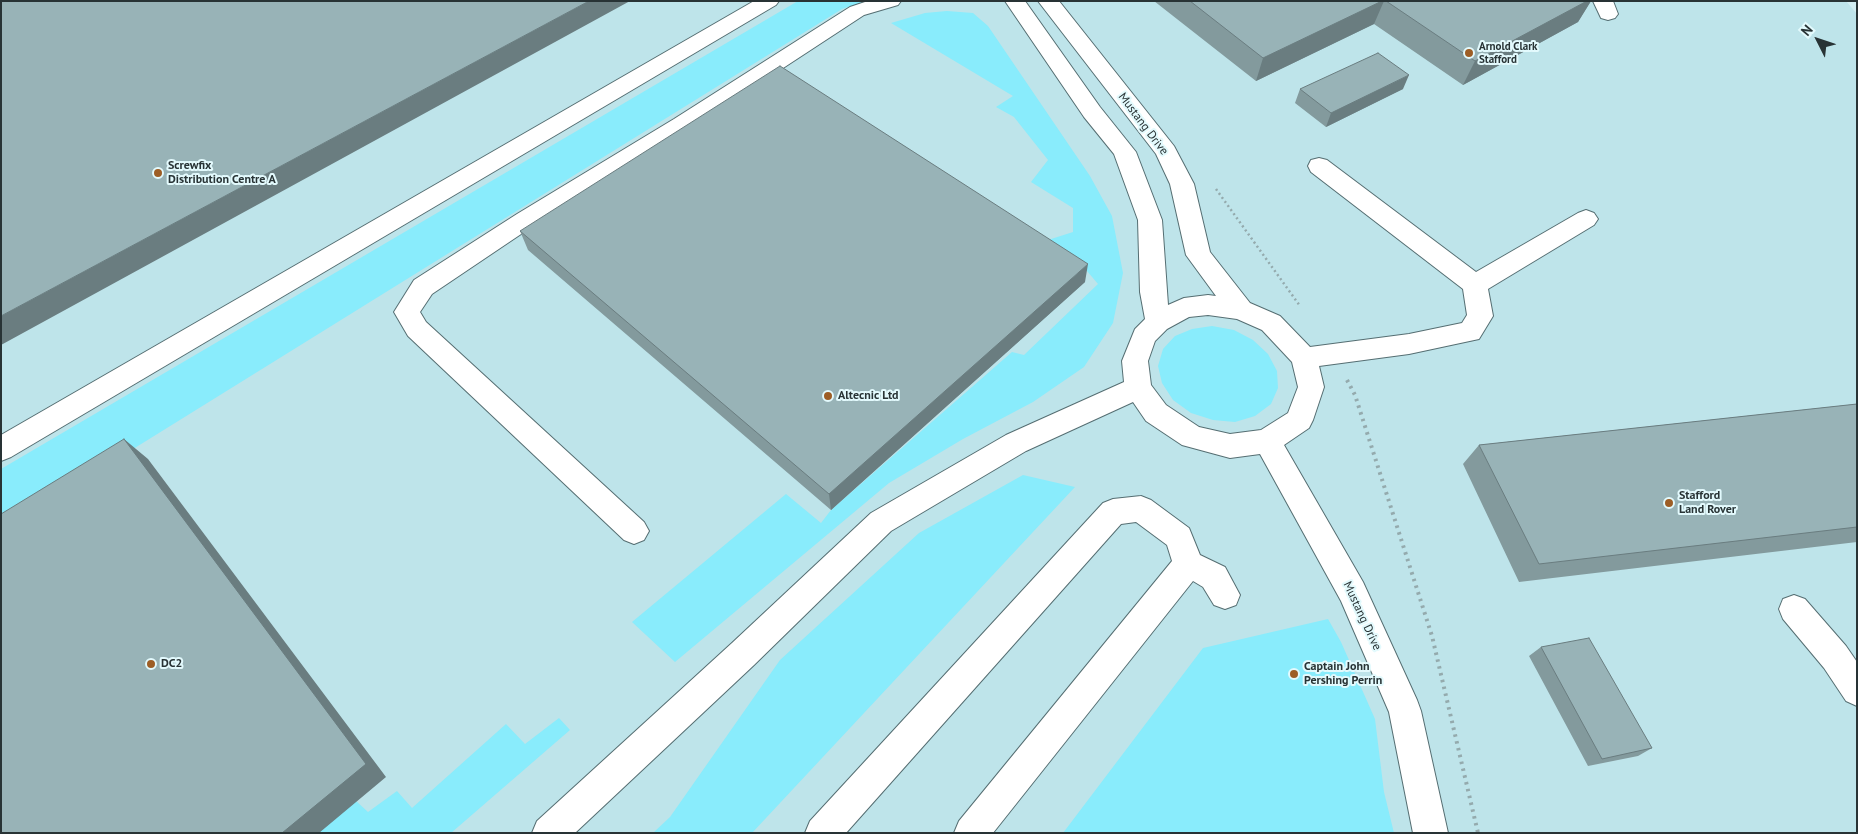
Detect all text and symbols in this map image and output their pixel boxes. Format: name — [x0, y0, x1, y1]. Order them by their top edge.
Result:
north arrow — [1793, 15, 1843, 65]
text: N — [1797, 21, 1816, 40]
place label: Arnold Clark Stafford — [1479, 40, 1537, 66]
marker: Arnold Clark Stafford — [1463, 47, 1475, 59]
street label: Mustang Drive — [1115, 90, 1171, 158]
place label: Screwfix Distribution Centre A — [168, 159, 276, 187]
marker: Screwfix Distribution Centre A — [152, 167, 164, 179]
place label: Altecnic Ltd — [838, 389, 899, 403]
marker: Altecnic Ltd — [822, 390, 834, 402]
place label: Stafford Land Rover — [1679, 489, 1736, 517]
marker: Stafford Land Rover — [1663, 497, 1675, 509]
street label: Mustang Drive — [1340, 579, 1384, 653]
place label: DC2 — [161, 657, 182, 671]
marker: DC2 — [145, 658, 157, 670]
place label: Captain John Pershing Perrin — [1304, 660, 1382, 688]
marker: Captain John Pershing Perrin — [1288, 668, 1300, 680]

